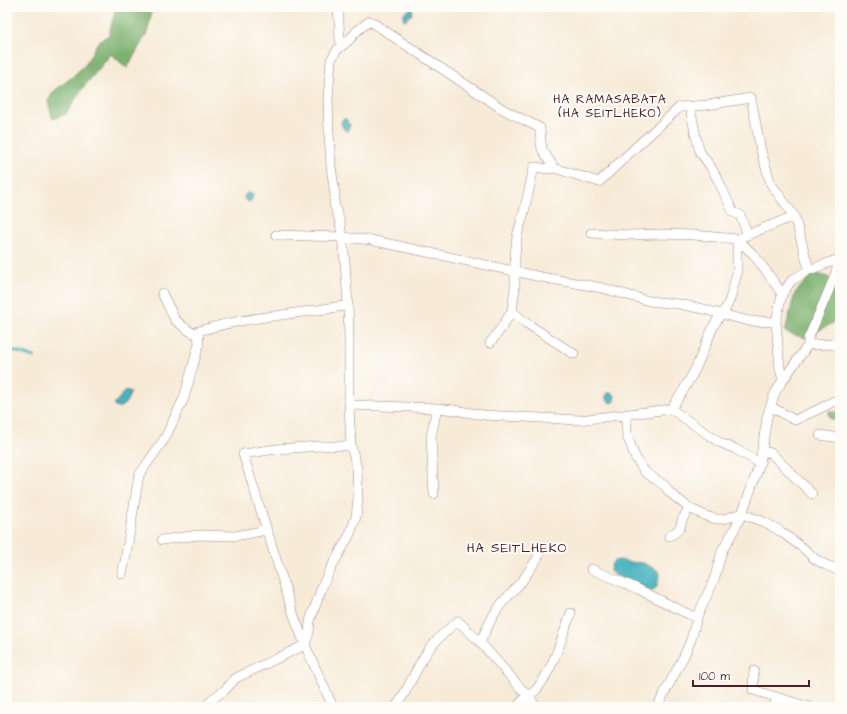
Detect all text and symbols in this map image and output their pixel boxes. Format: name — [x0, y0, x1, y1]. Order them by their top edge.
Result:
district label: HA RAMASABATA (HA SEITLHEKO) — [553, 91, 667, 122]
district label: HA SEITLHEKO — [467, 539, 567, 557]
scale bar — [693, 662, 809, 688]
text: 100 m — [699, 668, 730, 685]

